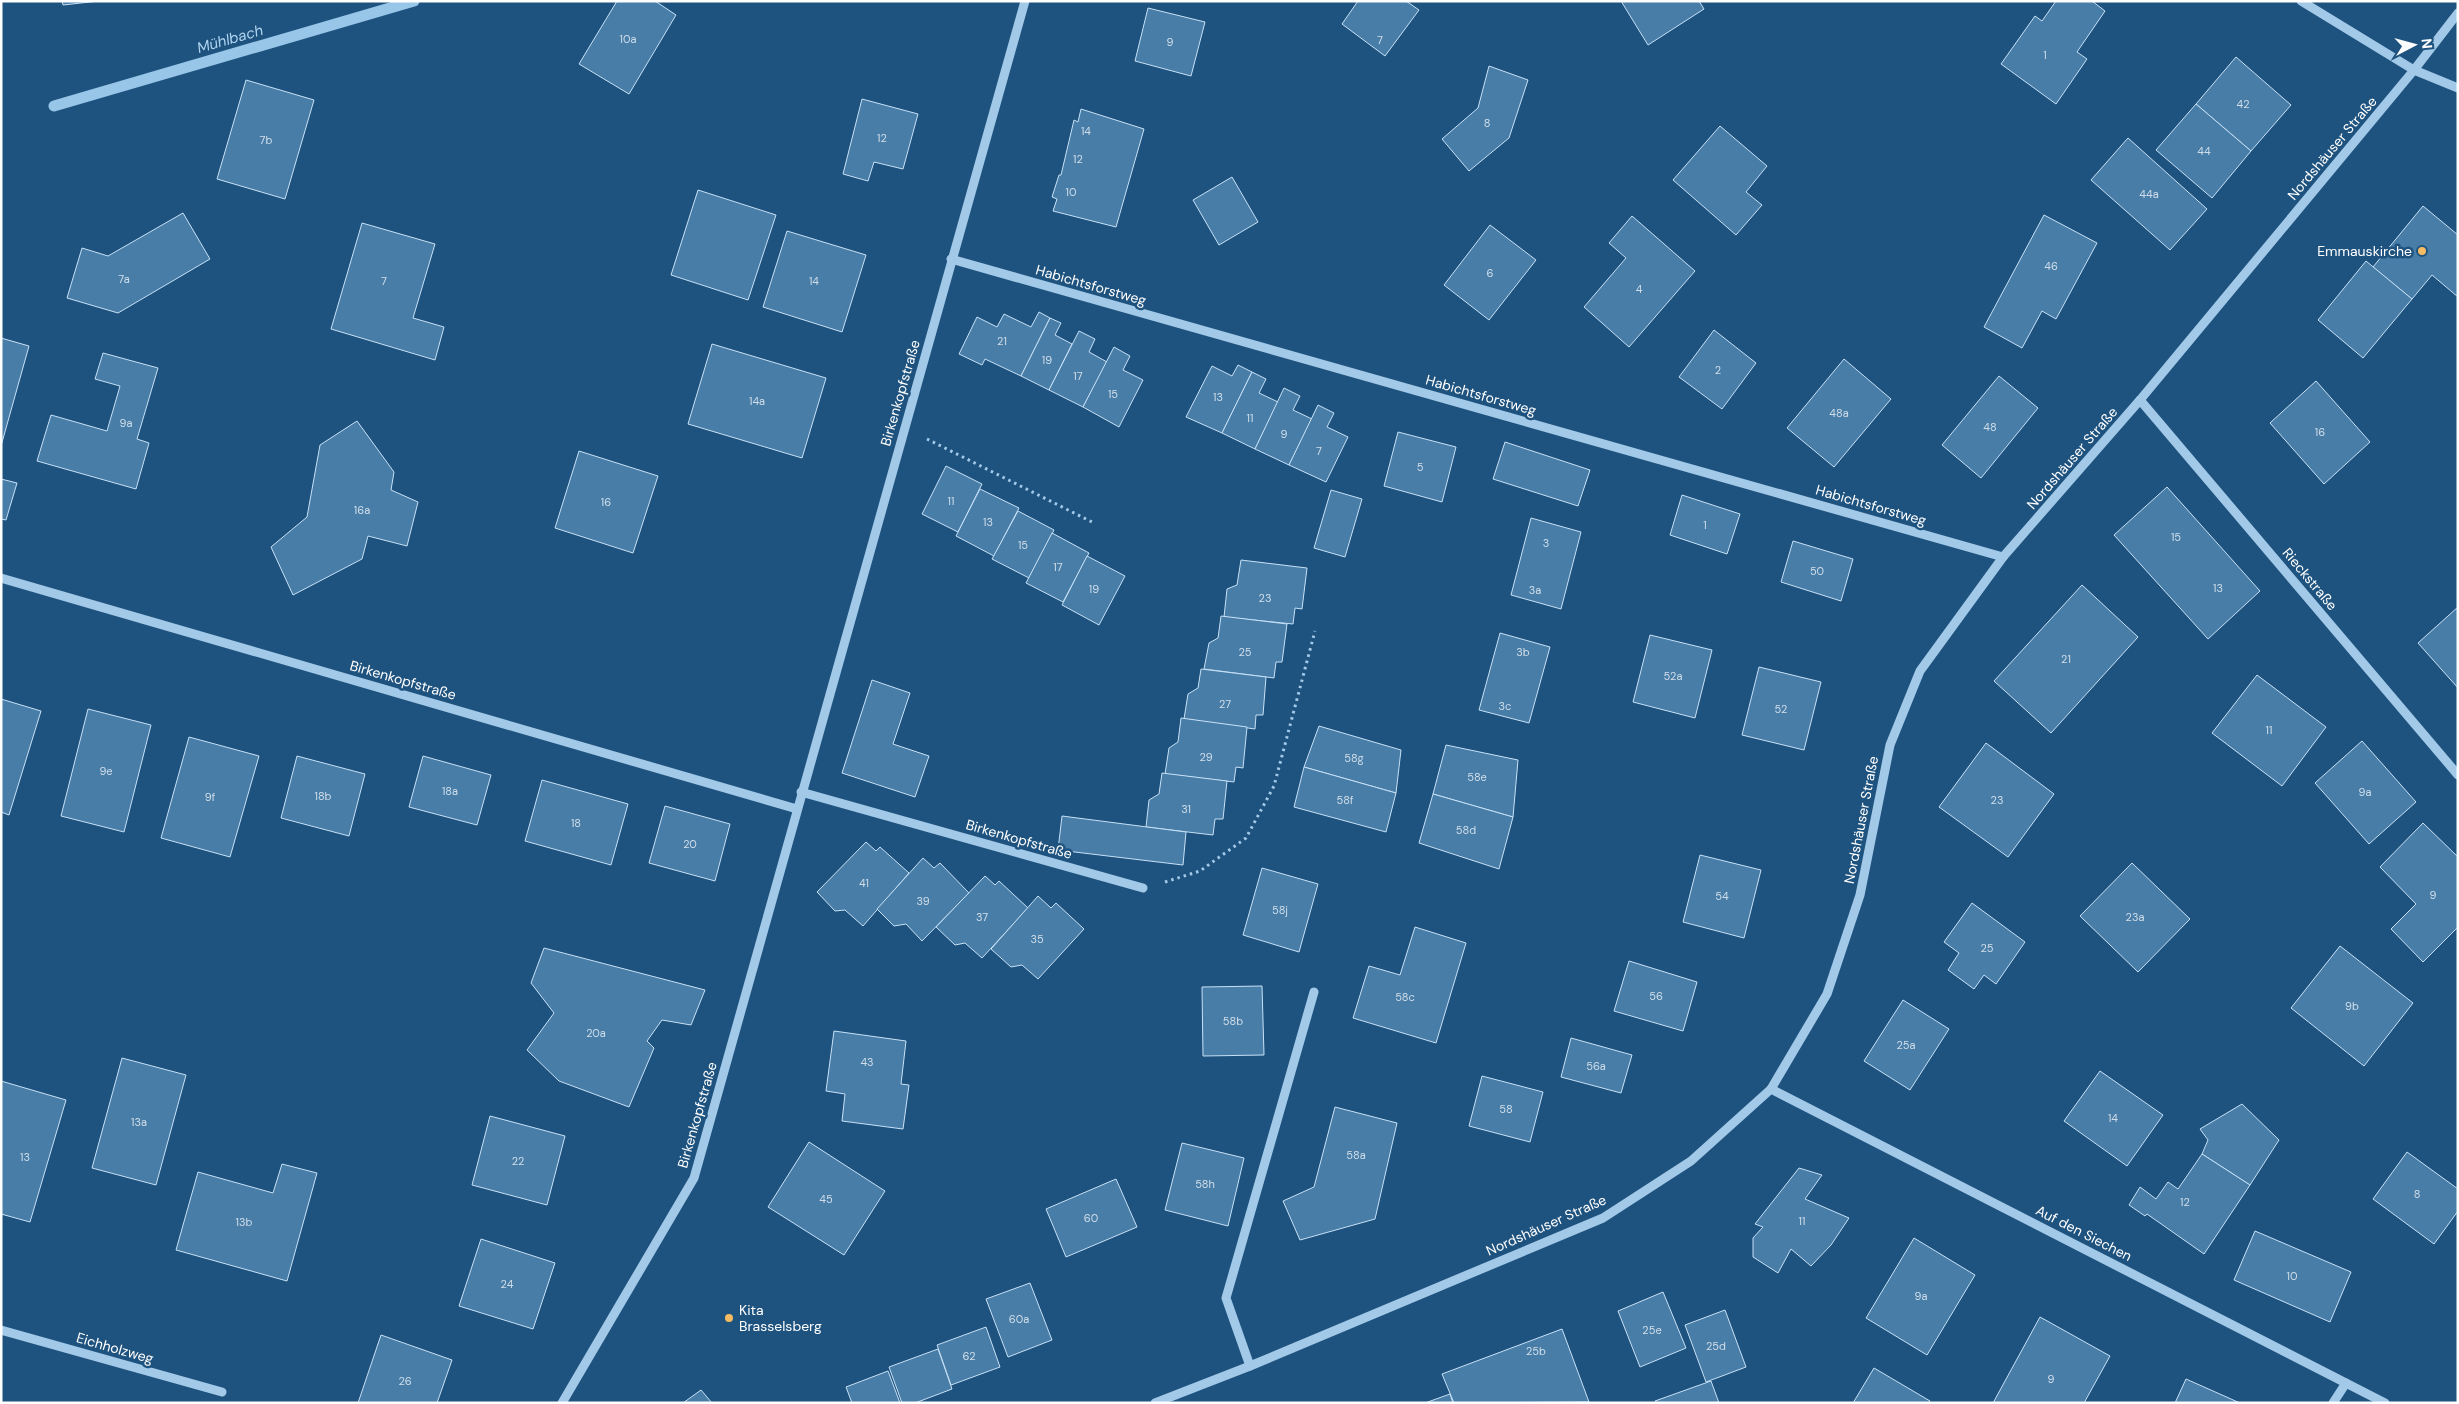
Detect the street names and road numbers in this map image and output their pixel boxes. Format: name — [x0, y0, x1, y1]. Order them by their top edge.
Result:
street label: Nordshäuser Straße — [2283, 93, 2381, 203]
street label: Habichtsforstweg — [1034, 261, 1149, 309]
street label: Birkenkopfstraße — [876, 338, 924, 448]
street label: Habichtsforstweg — [1424, 371, 1539, 419]
street label: Nordshäuser Straße — [2023, 403, 2121, 513]
street label: Habichtsforstweg — [1814, 481, 1929, 529]
street label: Rieckstraße — [2279, 544, 2341, 614]
street label: Birkenkopfstraße — [348, 656, 458, 704]
street label: Nordshäuser Straße — [1840, 755, 1882, 885]
street label: Birkenkopfstraße — [964, 815, 1074, 863]
street label: Birkenkopfstraße — [673, 1060, 721, 1170]
street label: Nordshäuser Straße — [1483, 1190, 1609, 1260]
street label: Auf den Siechen — [2033, 1201, 2135, 1265]
street label: Eichholzweg — [74, 1328, 156, 1368]

